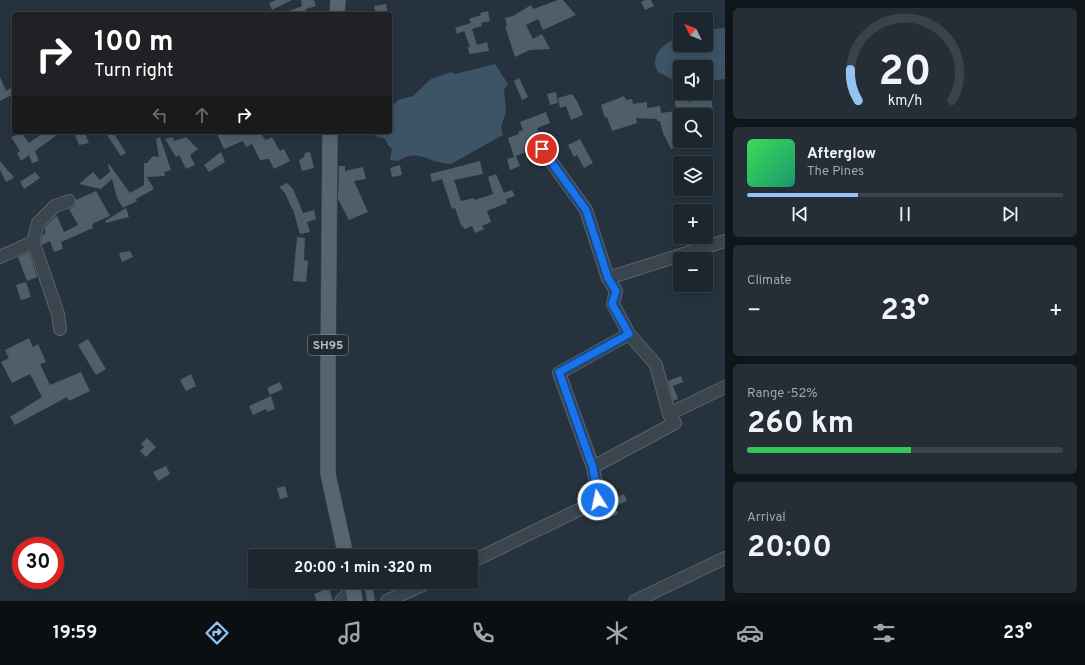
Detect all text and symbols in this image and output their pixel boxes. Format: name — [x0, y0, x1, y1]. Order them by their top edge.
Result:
north arrow — [673, 12, 713, 52]
map controls — [673, 12, 713, 292]
text: 100 m — [94, 25, 174, 61]
icon: right — [28, 28, 80, 80]
text: 20 — [879, 47, 931, 100]
text: Turn right — [94, 60, 174, 83]
button: sound — [673, 60, 713, 100]
text: km/h — [888, 92, 922, 110]
icon: left — [149, 104, 171, 126]
icon: ahead — [191, 104, 213, 126]
icon: right — [233, 104, 255, 126]
button: search — [673, 108, 713, 148]
pin — [525, 132, 559, 166]
icon: arrive — [531, 138, 553, 160]
text: Afterglow — [807, 145, 876, 164]
button: layers — [673, 156, 713, 196]
text: The Pines — [807, 164, 864, 180]
icon: previous — [789, 203, 811, 225]
icon: pause — [894, 203, 916, 225]
icon: next — [999, 203, 1021, 225]
button: + — [673, 204, 713, 244]
button: − — [673, 252, 713, 292]
text: Climate — [747, 273, 792, 289]
text: 23° — [881, 293, 929, 330]
text: − — [747, 298, 761, 325]
text: + — [1049, 298, 1063, 325]
road number: SH95 — [308, 335, 348, 355]
text: Range · 52% — [747, 386, 818, 402]
text: 260 km — [747, 406, 854, 443]
position arrow — [577, 479, 619, 521]
text: Arrival — [747, 510, 786, 526]
text: 20:00 — [747, 530, 832, 567]
speed limit sign: 30 — [12, 537, 64, 589]
text: 20:00 · 1 min · 320 m — [294, 559, 432, 578]
icon: directions — [203, 619, 231, 647]
icon: music — [336, 619, 364, 647]
icon: phone — [469, 619, 497, 647]
icon: climate — [603, 619, 631, 647]
icon: car — [736, 619, 764, 647]
icon: filters — [870, 619, 898, 647]
text: 19:59 — [53, 622, 97, 645]
text: 23° — [1003, 622, 1032, 645]

